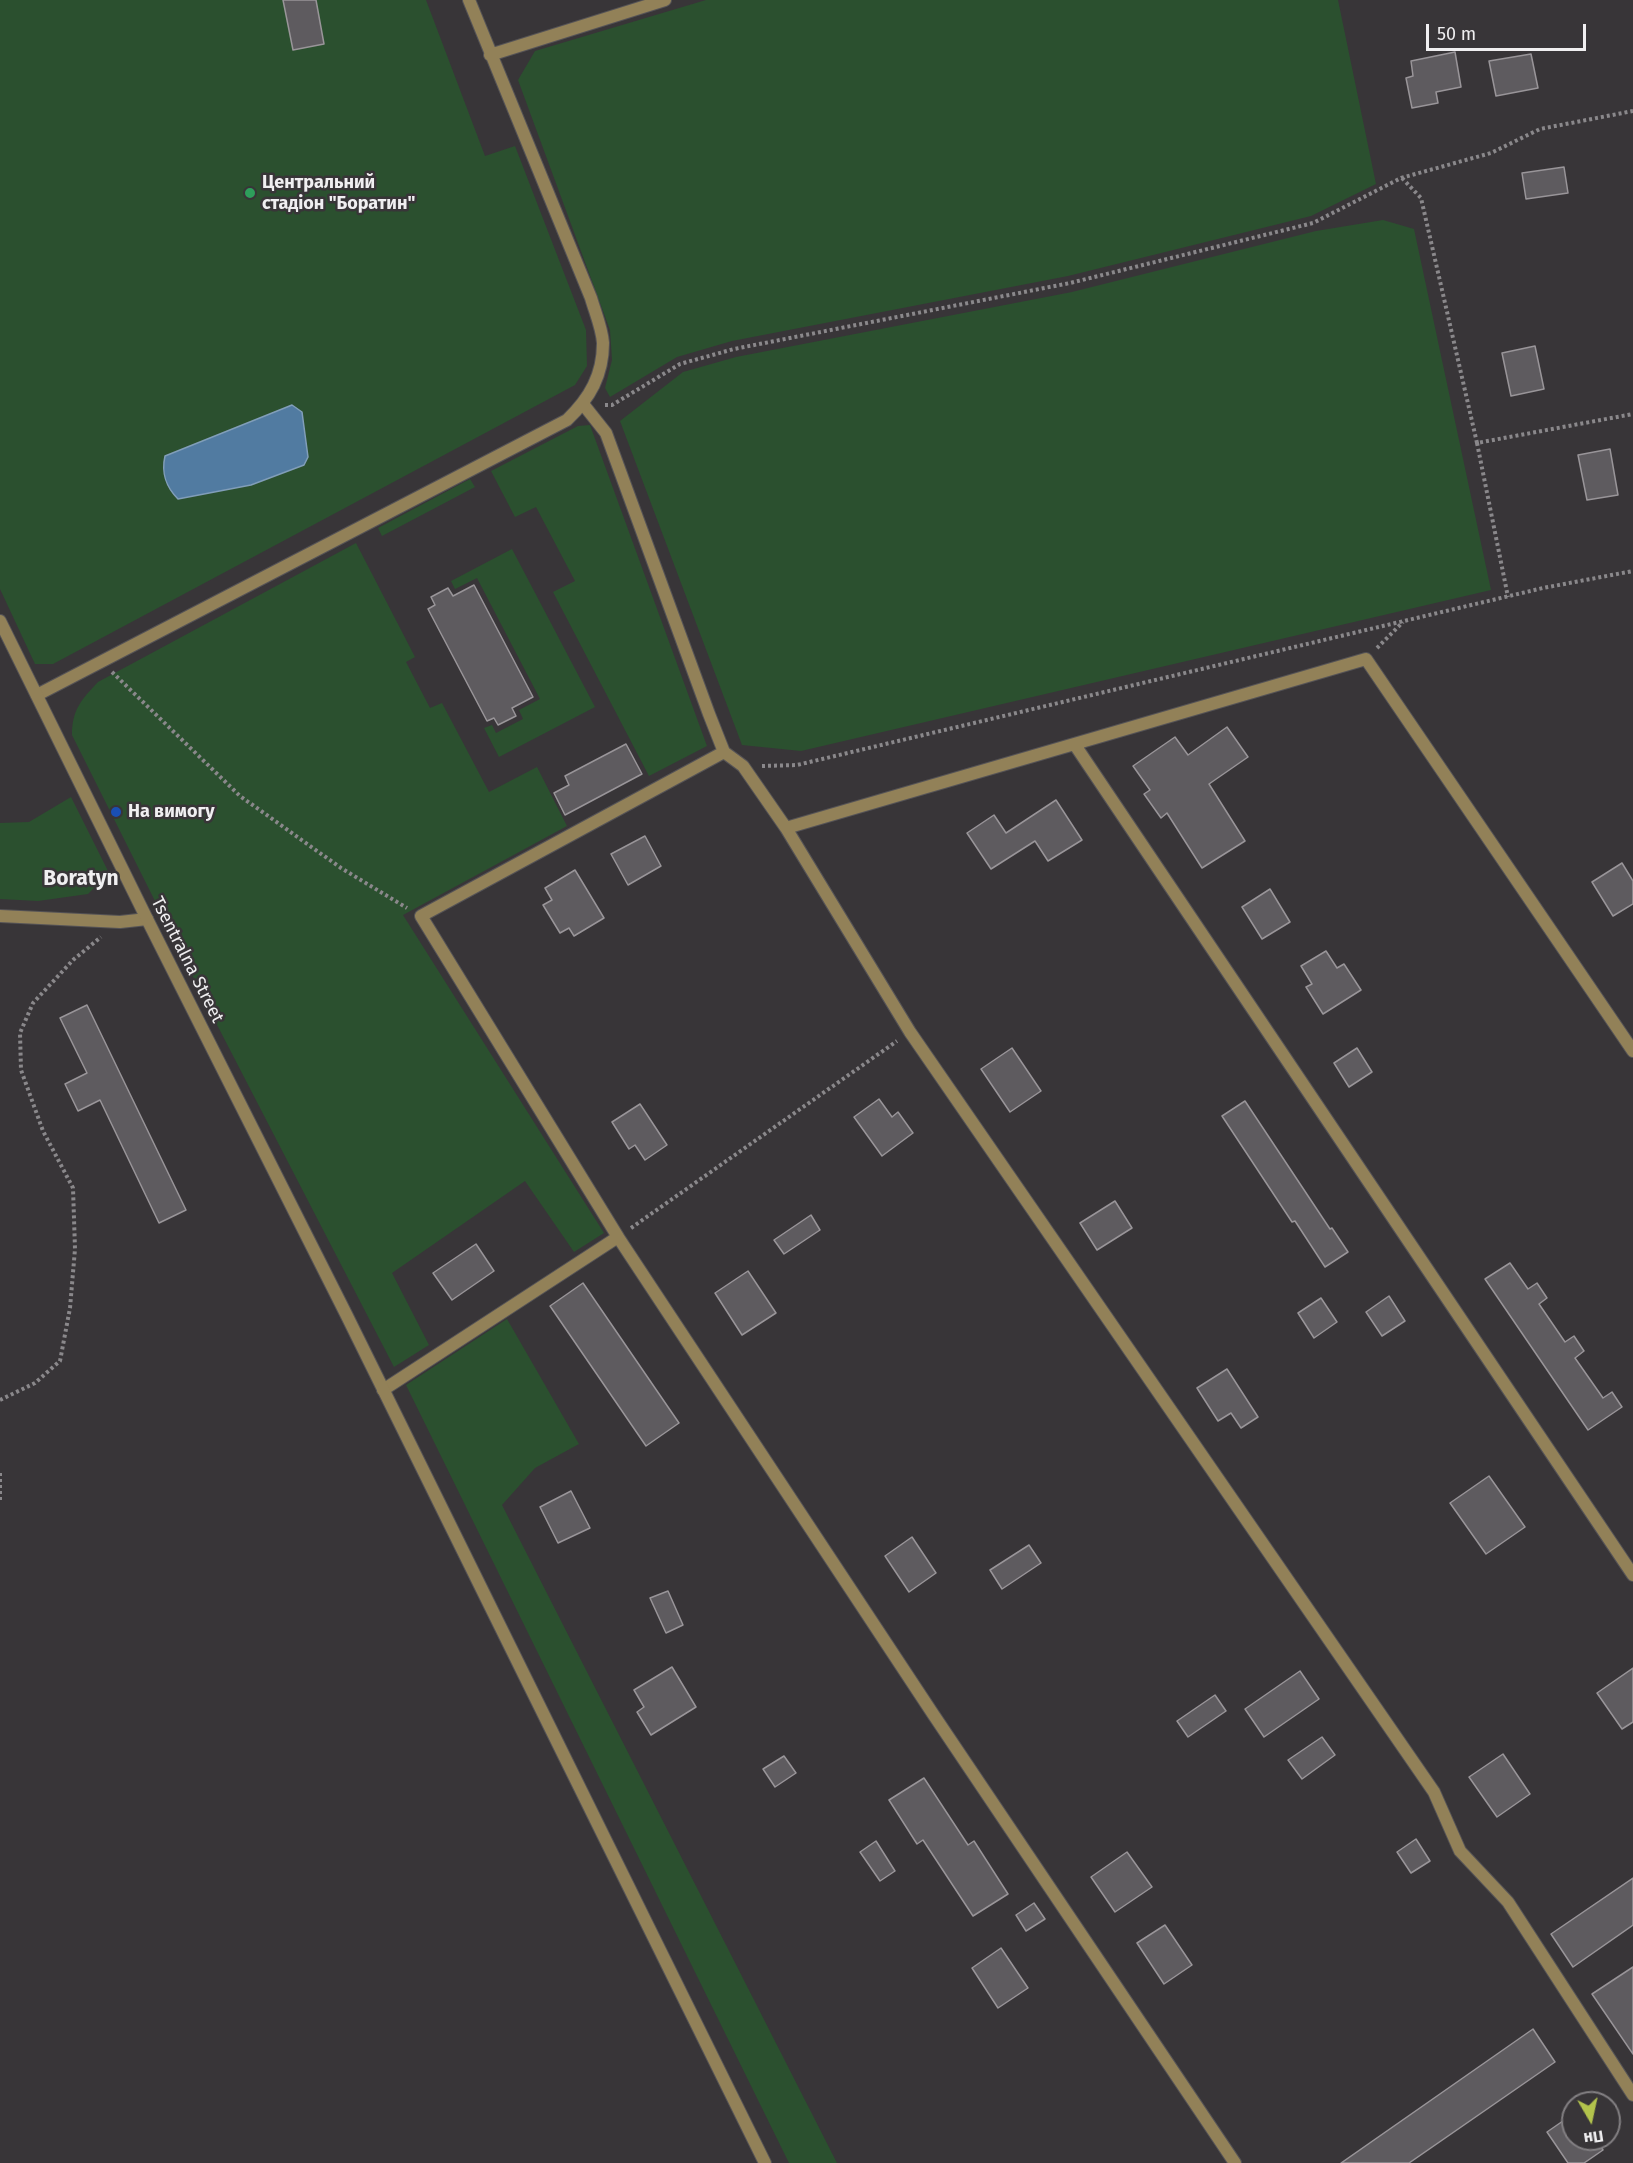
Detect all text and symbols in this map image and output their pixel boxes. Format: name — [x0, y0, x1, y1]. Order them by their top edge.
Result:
scale bar — [1429, 12, 1590, 50]
text: 50 m — [1437, 23, 1476, 45]
place label: Центральний стадіон "Боратин" — [262, 172, 415, 214]
marker: Центральний стадіон "Боратин" — [243, 186, 257, 200]
place label: На вимогу — [128, 801, 215, 823]
marker: На вимогу — [109, 805, 123, 819]
district label: Boratyn — [43, 866, 119, 892]
street label: Tsentralna Street — [146, 893, 228, 1027]
north arrow — [1561, 2091, 1621, 2151]
text: Пн — [1582, 2126, 1605, 2148]

